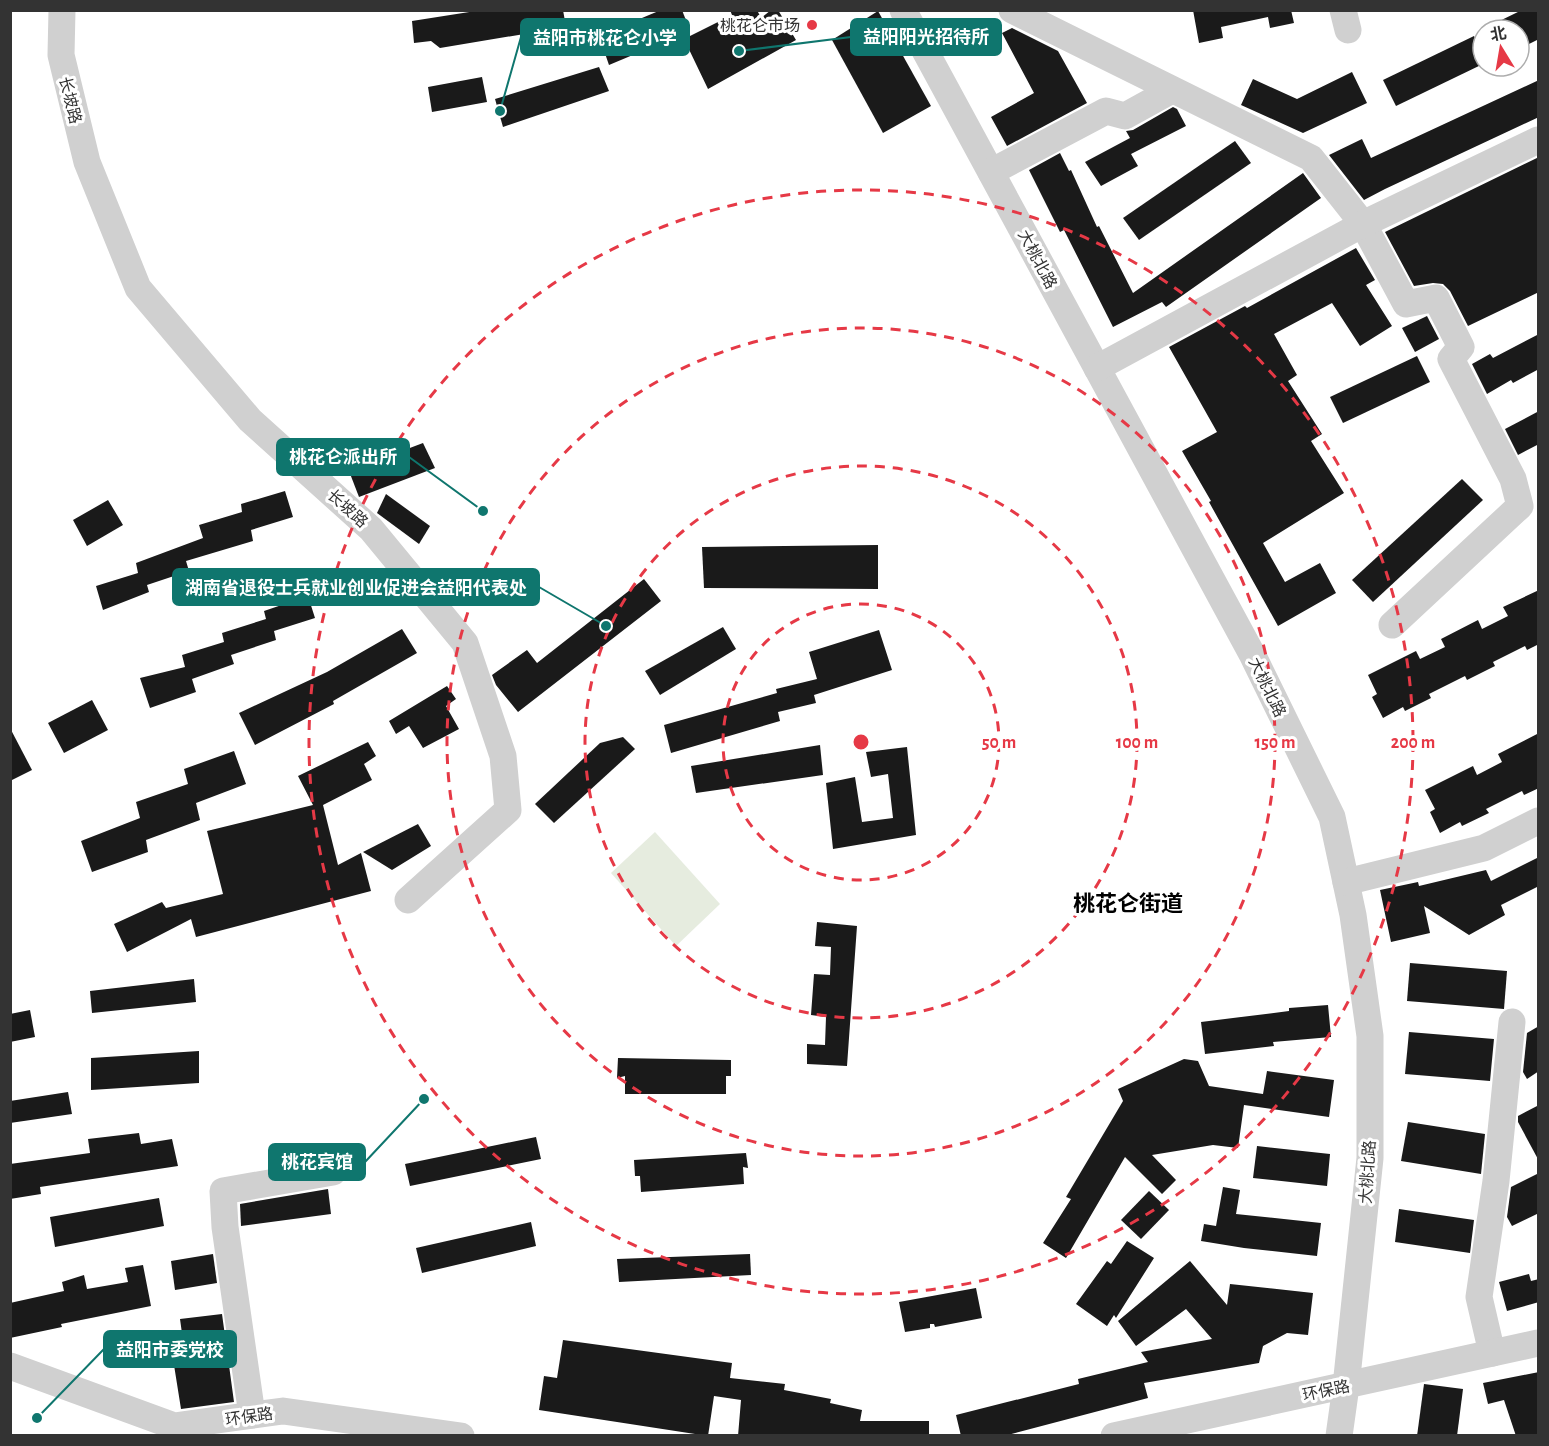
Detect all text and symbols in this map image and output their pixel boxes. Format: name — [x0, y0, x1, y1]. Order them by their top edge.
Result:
place label: 桃花仑市场 — [720, 17, 800, 34]
marker: 桃花仑市场 — [805, 18, 819, 32]
north arrow — [1471, 18, 1531, 78]
callout: 益阳市桃花仑小学 — [521, 19, 689, 55]
callout: 益阳阳光招待所 — [851, 19, 1001, 55]
text: 北 — [1489, 24, 1508, 44]
text: 益阳阳光招待所 — [863, 27, 989, 47]
text: 益阳市桃花仑小学 — [533, 28, 677, 48]
street label: 长坡路 — [56, 75, 85, 125]
street label: 大桃北路 — [1015, 227, 1060, 291]
callout: 桃花仑派出所 — [277, 439, 409, 475]
text: 桃花仑派出所 — [289, 447, 397, 467]
street label: 长坡路 — [324, 486, 371, 531]
callout: 湖南省退役士兵就业创业促进会益阳代表处 — [173, 569, 539, 605]
text: 湖南省退役士兵就业创业促进会益阳代表处 — [185, 578, 527, 598]
street label: 大桃北路 — [1246, 655, 1289, 720]
centre of rings — [851, 732, 871, 752]
text: 50 m — [982, 734, 1016, 752]
text: 100 m — [1116, 734, 1158, 752]
text: 150 m — [1255, 734, 1295, 752]
text: 200 m — [1391, 734, 1435, 752]
district label: 桃花仑街道 — [1073, 892, 1183, 915]
street label: 大桃北路 — [1357, 1140, 1378, 1205]
callout: 桃花宾馆 — [269, 1144, 365, 1180]
text: 桃花宾馆 — [281, 1152, 353, 1172]
callout: 益阳市委党校 — [104, 1331, 236, 1367]
text: 益阳市委党校 — [116, 1340, 224, 1360]
street label: 环保路 — [1301, 1377, 1351, 1404]
street label: 环保路 — [224, 1405, 274, 1428]

